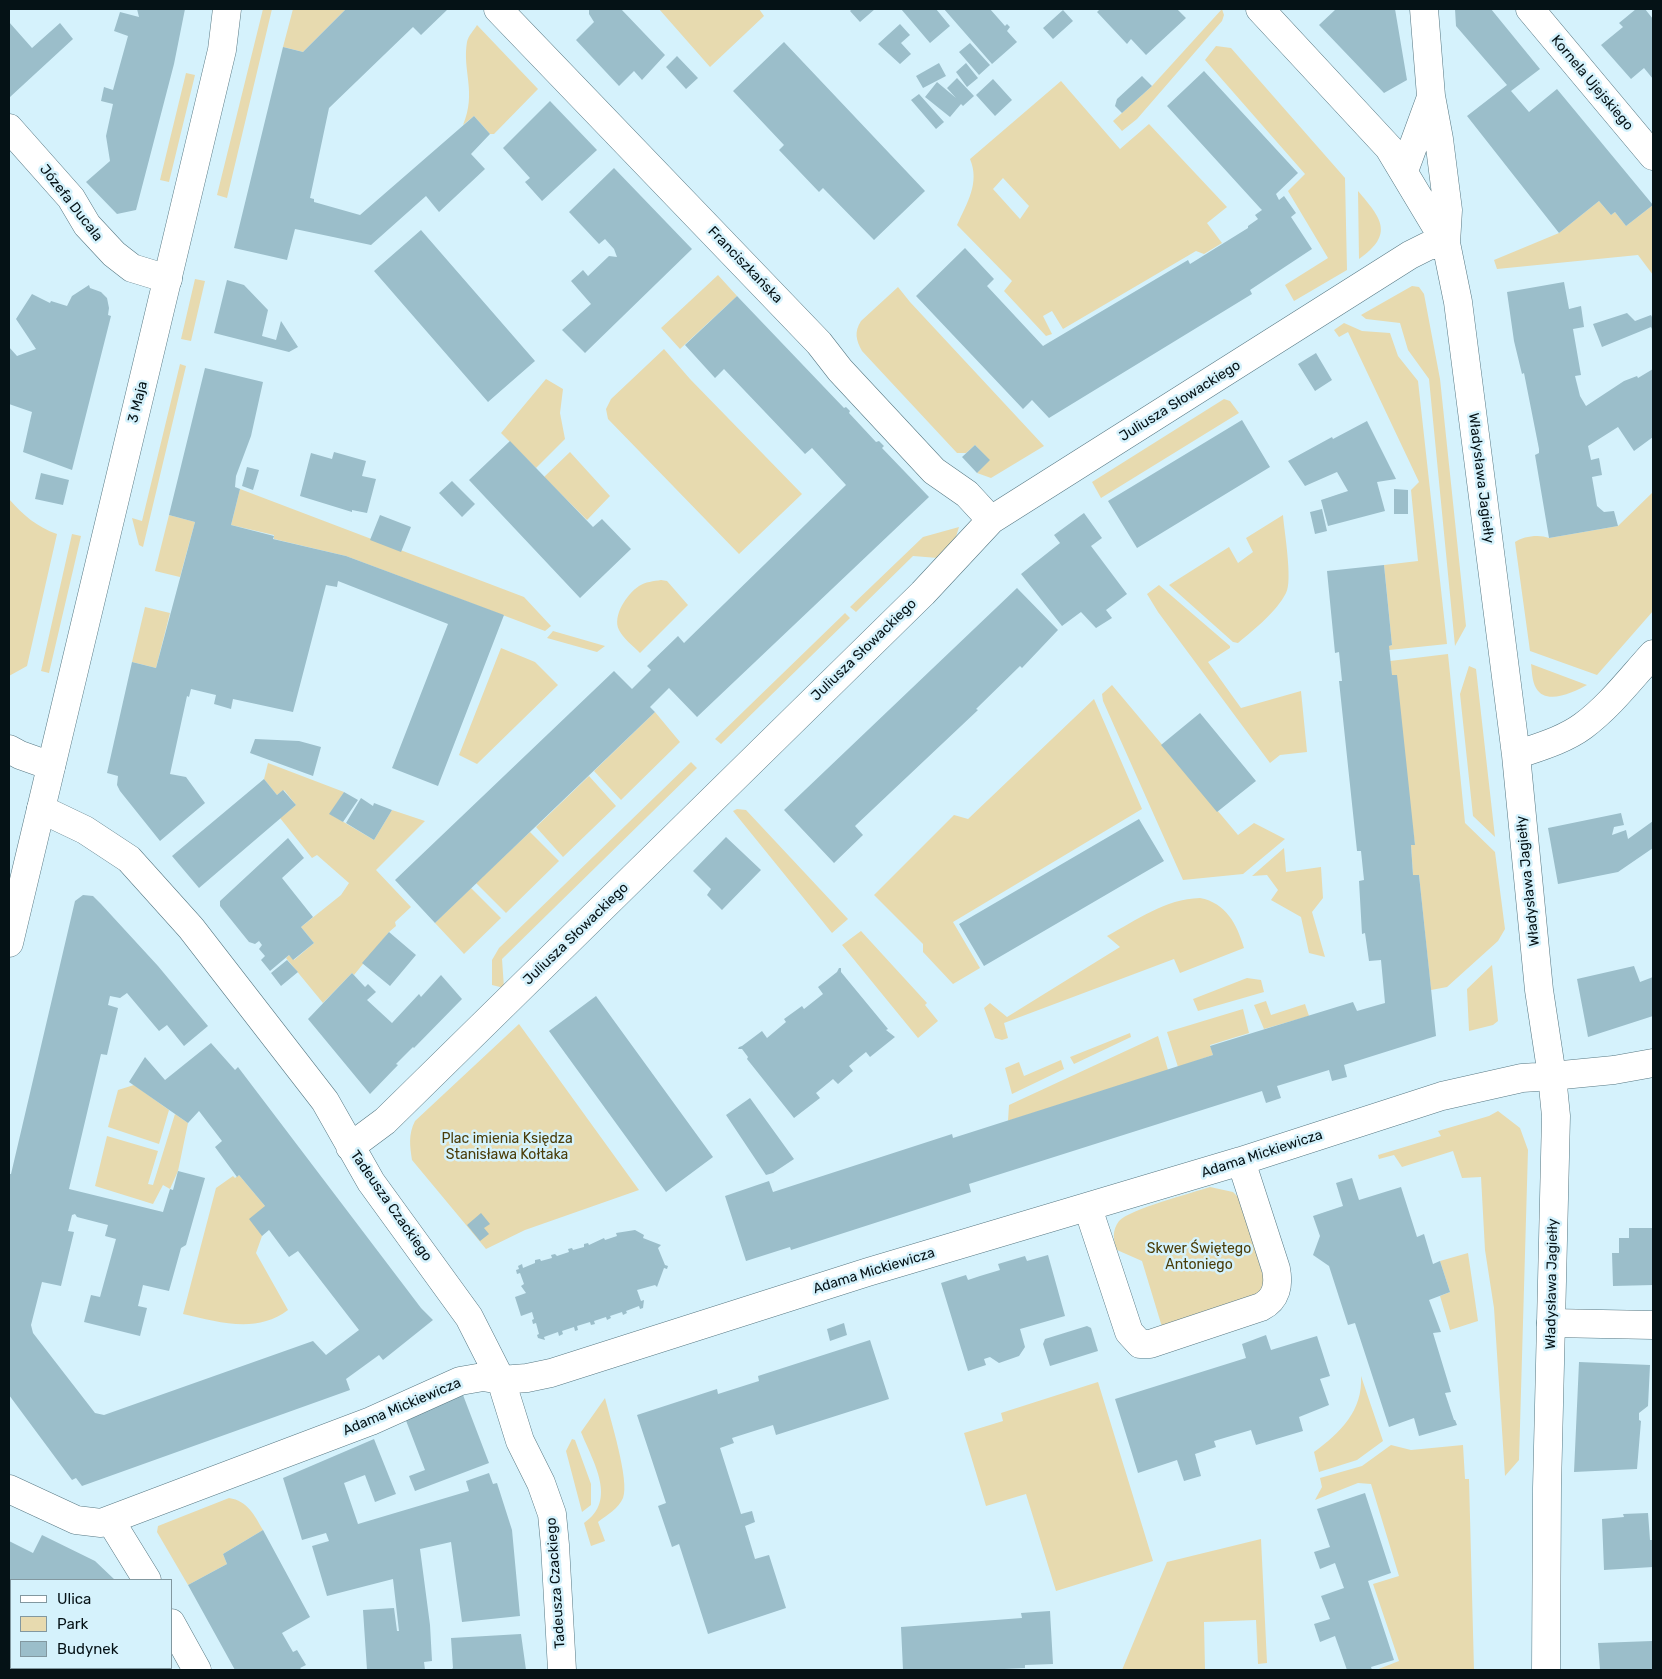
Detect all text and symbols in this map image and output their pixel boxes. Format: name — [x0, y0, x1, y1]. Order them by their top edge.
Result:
street label: Kornela Ujejskiego — [1547, 32, 1637, 134]
street label: Józefa Ducala — [36, 161, 106, 245]
street label: Franciszkańska — [704, 223, 786, 307]
street label: Juliusza Słowackiego — [1116, 357, 1244, 445]
street label: 3 Maja — [125, 380, 151, 424]
street label: Władysława Jagiełły — [1465, 412, 1497, 544]
street label: Juliusza Słowackiego — [808, 595, 920, 705]
street label: Władysława Jagiełły — [1513, 815, 1543, 947]
street label: Juliusza Słowackiego — [520, 879, 632, 989]
street label: Adama Mickiewicza — [1199, 1126, 1325, 1182]
park label: Plac imienia Księdza Stanisława Kołtaka — [441, 1131, 573, 1164]
street label: Tadeusza Czackiego — [346, 1147, 436, 1265]
street label: Władysława Jagiełły — [1542, 1218, 1562, 1350]
park label: Skwer Świętego Antoniego — [1147, 1241, 1251, 1274]
street label: Adama Mickiewicza — [811, 1244, 937, 1298]
street label: Adama Mickiewicza — [340, 1375, 464, 1439]
street label: Tadeusza Czackiego — [543, 1517, 569, 1649]
legend — [10, 1579, 172, 1669]
text: Ulica — [57, 1590, 91, 1608]
text: Park — [57, 1615, 88, 1633]
text: Budynek — [57, 1640, 119, 1658]

